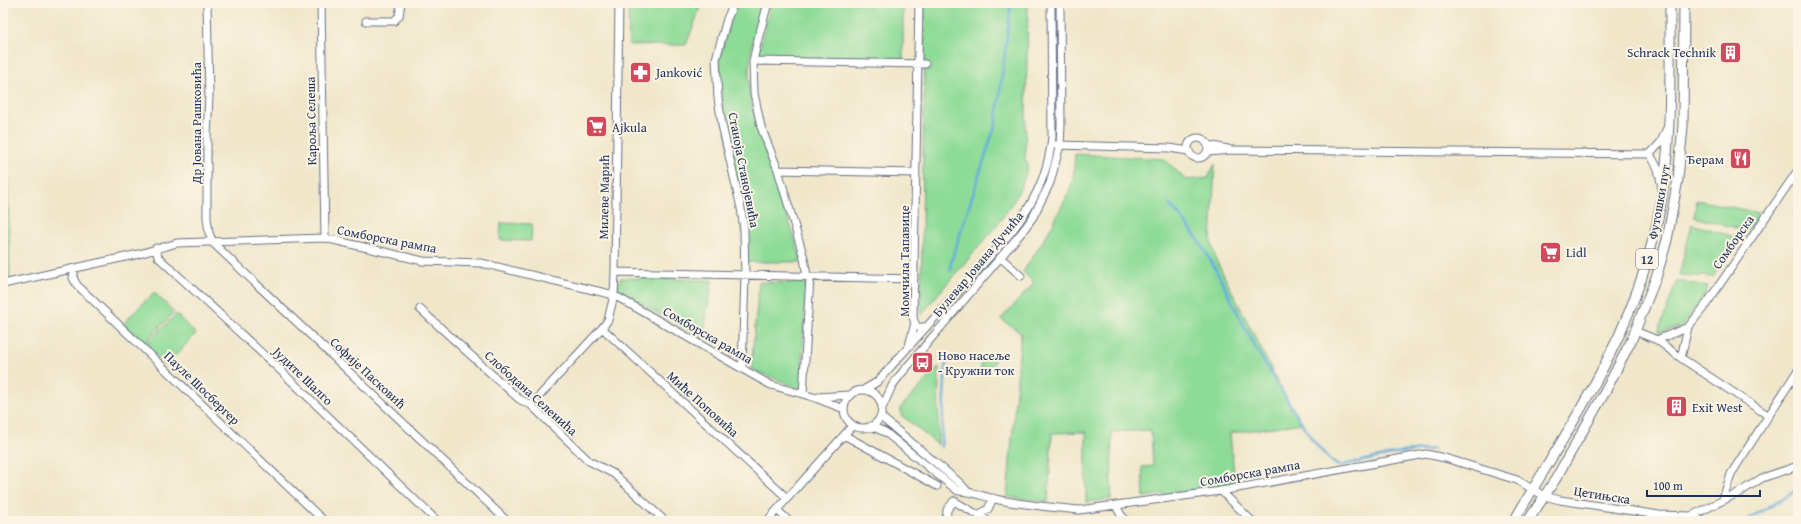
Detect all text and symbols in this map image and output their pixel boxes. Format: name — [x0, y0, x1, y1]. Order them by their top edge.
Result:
building icon: Schrack Technik — [1718, 39, 1744, 65]
place label: Schrack Technik — [1627, 43, 1716, 62]
pharmacy icon: Janković — [627, 59, 653, 85]
street label: Др Јована Рашковића — [187, 61, 206, 185]
place label: Janković — [654, 63, 702, 82]
street label: Кароља Селеша — [301, 76, 321, 166]
street label: Станоја Станојевића — [724, 111, 765, 230]
supermarket icon: Ajkula — [584, 114, 610, 140]
place label: Ajkula — [612, 118, 648, 137]
restaurant icon: Ђерам — [1727, 146, 1753, 172]
place label: Ђерам — [1687, 150, 1724, 169]
street label: Милеве Марић — [594, 154, 614, 240]
street label: Футошки пут — [1643, 162, 1675, 241]
street label: Момчила Тапавице — [895, 205, 914, 317]
street label: Булевар Јована Дучића — [928, 206, 1028, 321]
street label: Сомборска — [1707, 210, 1759, 273]
street label: Сомборска рампа — [336, 220, 439, 258]
supermarket icon: Lidl — [1538, 239, 1564, 265]
place label: Lidl — [1566, 243, 1587, 262]
road number: 12 — [1636, 249, 1658, 269]
street label: Сомборска рампа — [660, 302, 757, 369]
street label: Софије Пасковић — [326, 333, 411, 414]
street label: Јудите Шалго — [267, 341, 338, 410]
street label: Слободана Селенића — [480, 346, 582, 440]
place label: Ново насеље - Кружни ток — [938, 346, 1015, 380]
street label: Пауле Шосбергер — [160, 347, 244, 429]
bus stop icon: Ново насеље - Кружни ток — [910, 349, 936, 375]
street label: Миће Поповића — [663, 367, 744, 442]
building icon: Exit West — [1663, 394, 1689, 420]
place label: Exit West — [1692, 398, 1743, 417]
street label: Сомборска рампа — [1199, 455, 1302, 491]
scale bar — [1647, 472, 1760, 498]
text: 100 m — [1653, 477, 1683, 494]
street label: Цетињска — [1572, 481, 1632, 509]

